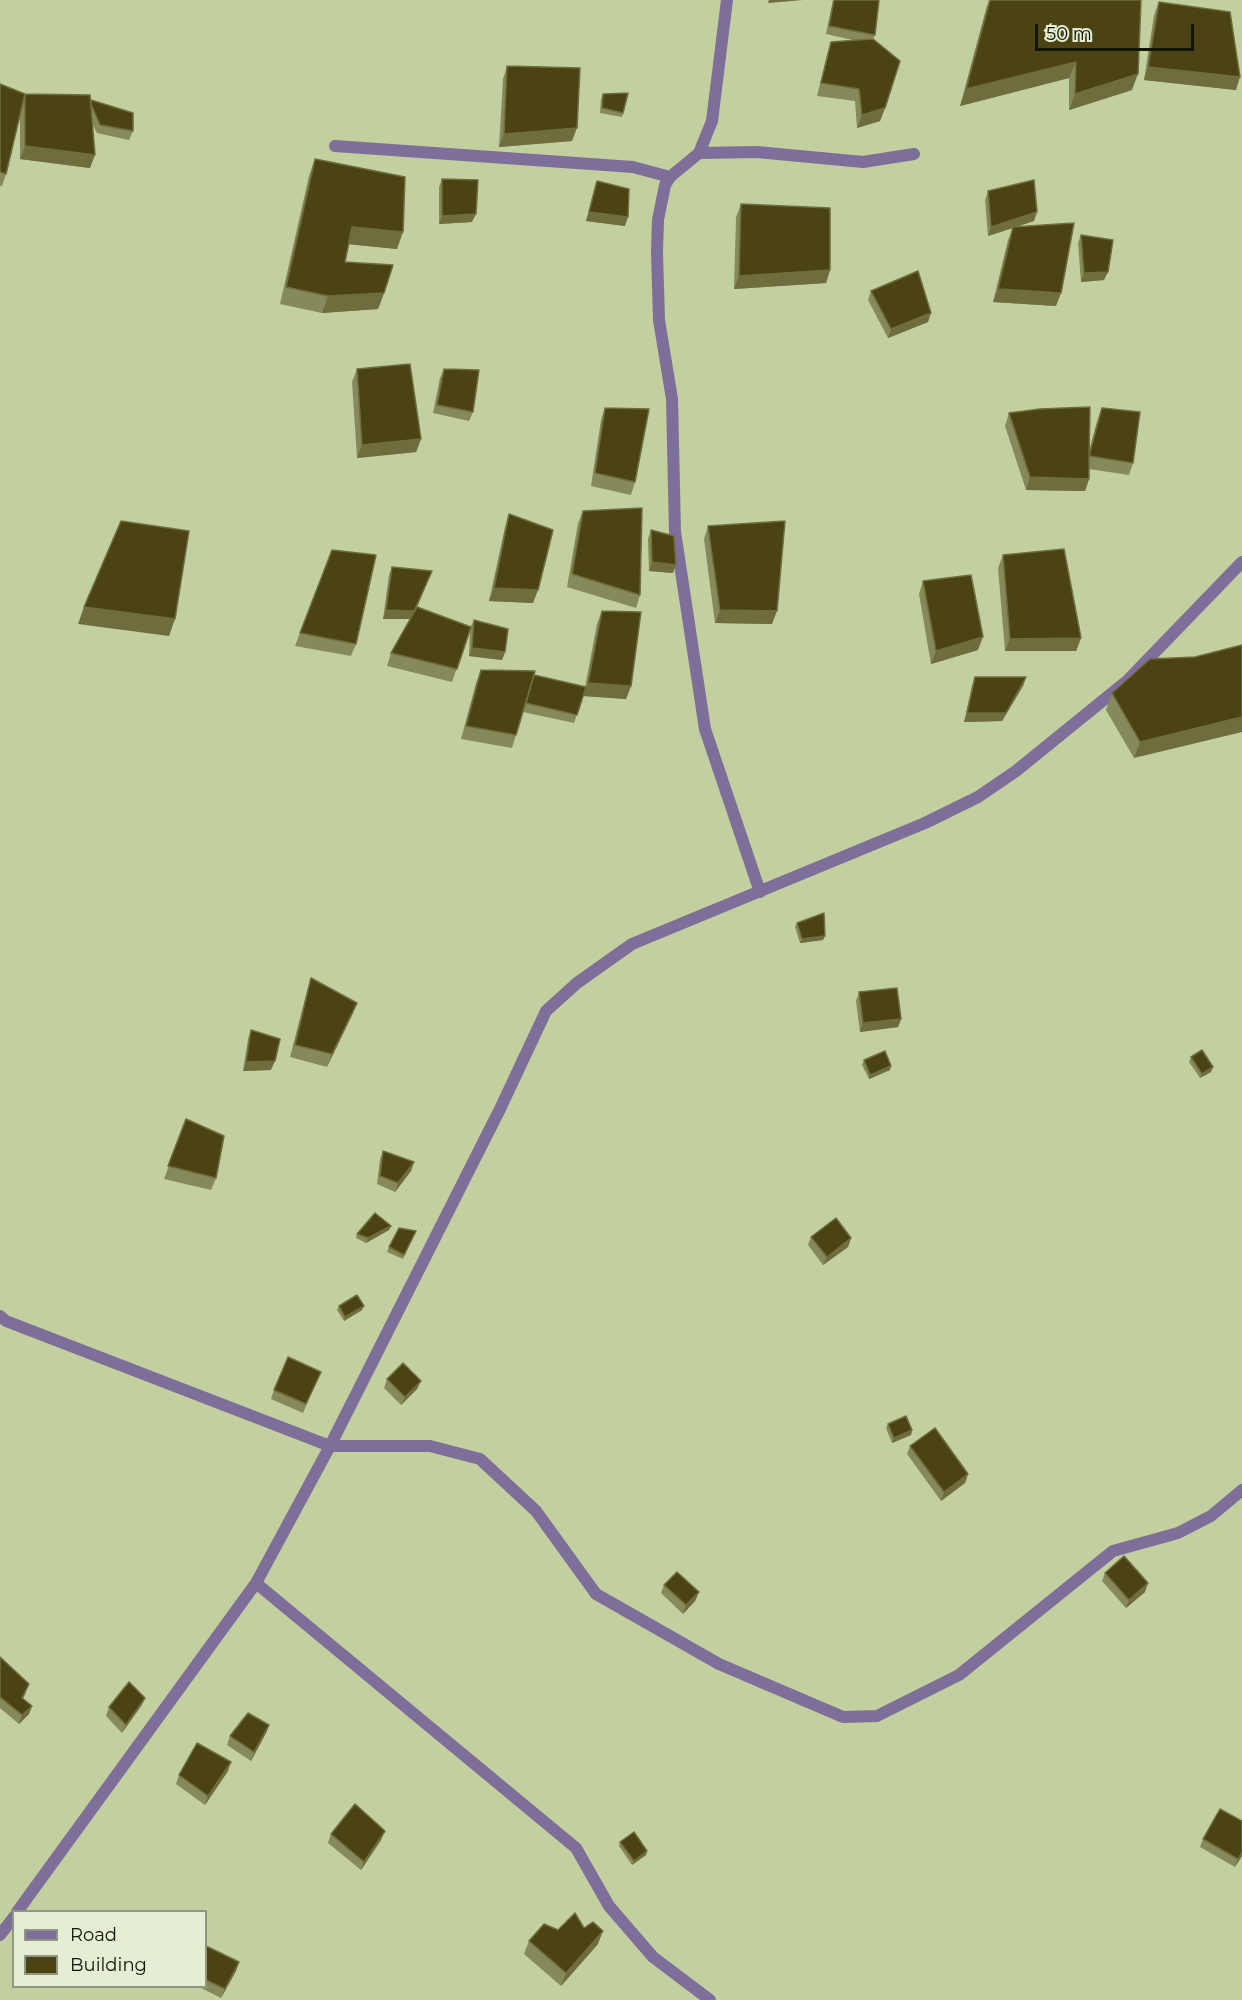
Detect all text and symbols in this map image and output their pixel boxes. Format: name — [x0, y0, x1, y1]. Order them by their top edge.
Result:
scale bar — [1038, 12, 1197, 50]
text: 50 m — [1046, 23, 1092, 45]
legend — [12, 1910, 207, 1988]
text: Road — [70, 1924, 117, 1946]
text: Building — [70, 1954, 147, 1976]

